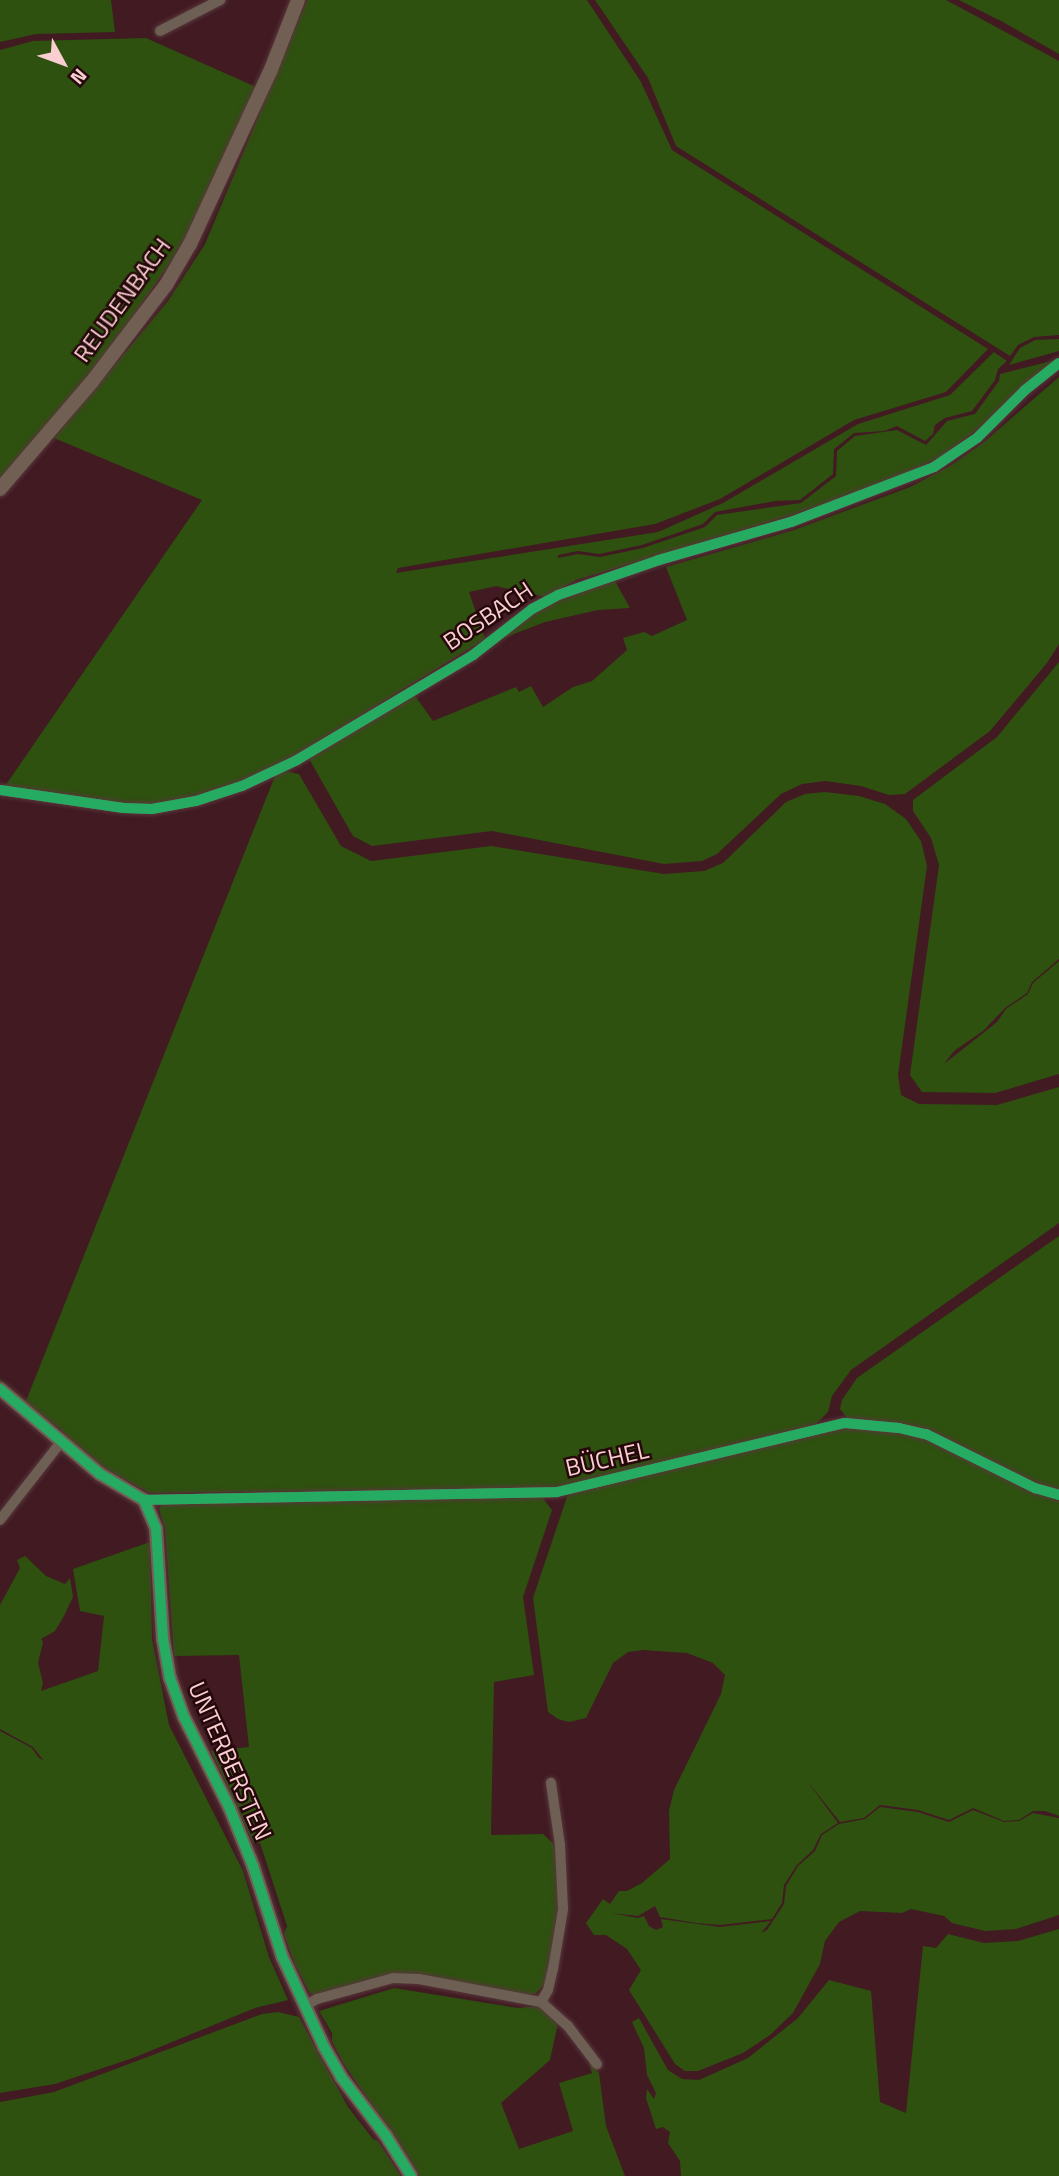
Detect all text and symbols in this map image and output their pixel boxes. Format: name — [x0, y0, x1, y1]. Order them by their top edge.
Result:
north arrow — [28, 28, 98, 98]
text: N — [64, 63, 94, 92]
street label: REUDENBACH — [67, 232, 177, 368]
street label: BOSBACH — [438, 576, 538, 656]
street label: BÜCHEL — [563, 1435, 651, 1483]
street label: UNTERBERSTEN — [182, 1677, 278, 1845]

